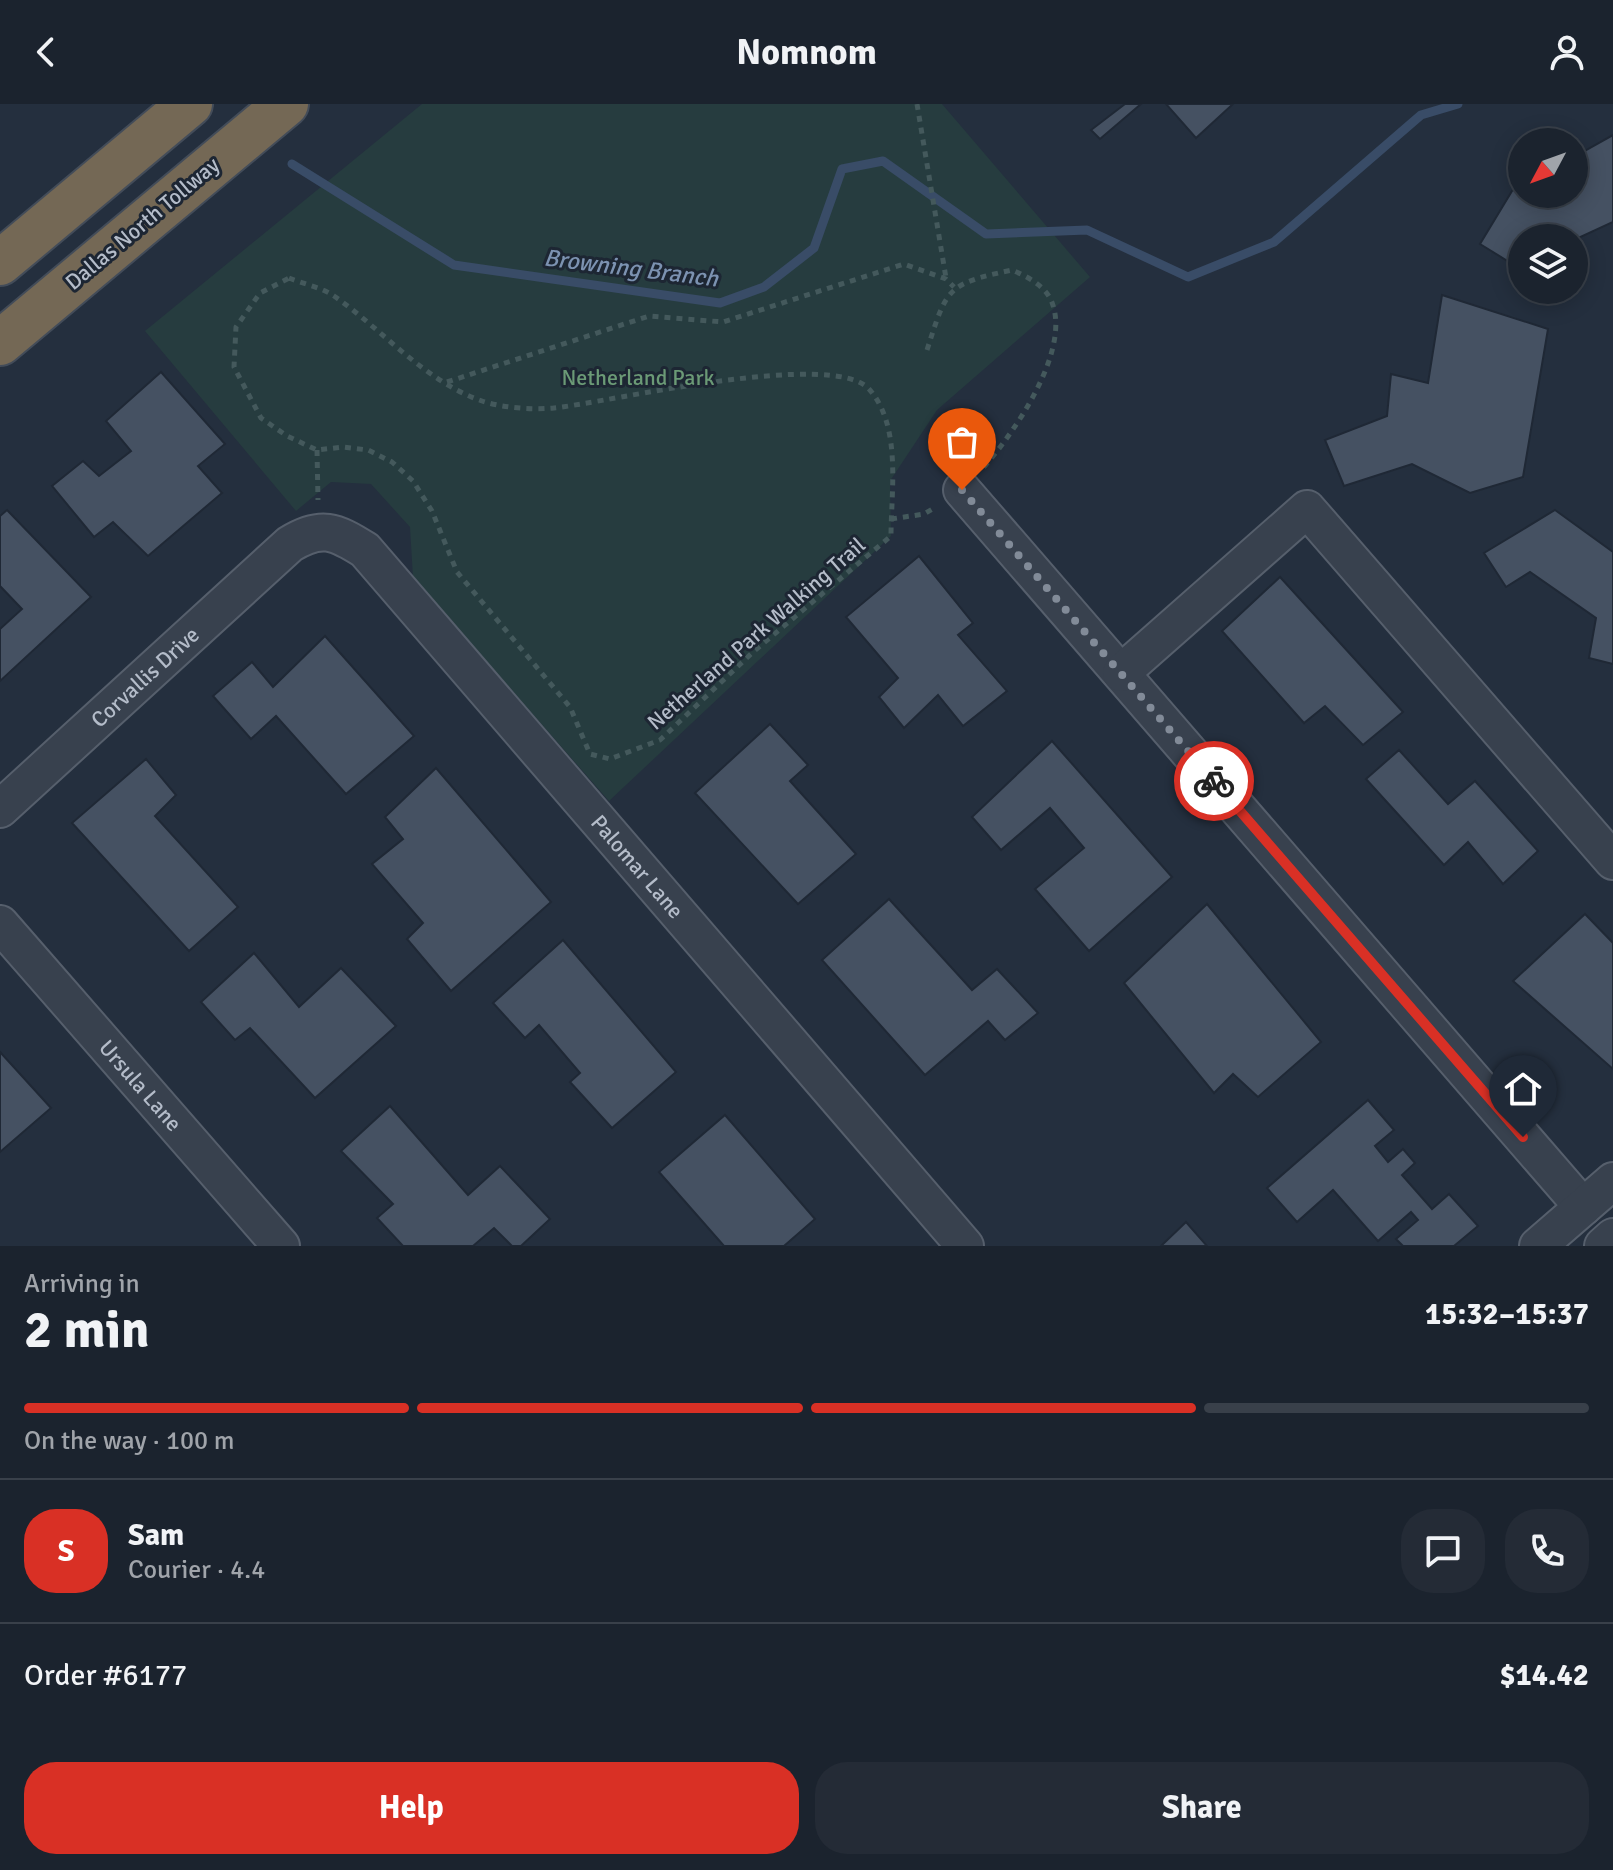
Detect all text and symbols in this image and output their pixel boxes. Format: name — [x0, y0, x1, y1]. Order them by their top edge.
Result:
icon: back — [24, 30, 68, 74]
text: Nomnom — [736, 30, 877, 75]
icon: person — [1545, 30, 1589, 74]
north arrow — [1508, 128, 1588, 208]
map controls — [1508, 128, 1588, 304]
street label: Dallas North Tollway — [60, 151, 225, 296]
button: layers — [1508, 224, 1588, 304]
water label: Browning Branch — [542, 242, 721, 294]
park label: Netherland Park — [561, 364, 715, 391]
pin — [928, 408, 996, 490]
icon: bag — [940, 420, 984, 464]
street label: Netherland Park Walking Trail — [642, 531, 871, 735]
street label: Corvallis Drive — [85, 621, 205, 733]
courier — [1174, 741, 1254, 821]
icon: bike — [1192, 759, 1236, 803]
street label: Palomar Lane — [585, 809, 689, 924]
street label: Ursula Lane — [93, 1034, 187, 1137]
pin — [1489, 1055, 1557, 1137]
icon: home — [1501, 1067, 1545, 1111]
text: Arriving in — [24, 1268, 140, 1300]
text: 15:32–15:37 — [1425, 1296, 1589, 1333]
text: 2 min — [24, 1298, 150, 1362]
text: On the way · 100 m — [24, 1425, 234, 1457]
button: chat — [1401, 1509, 1485, 1593]
button: phone — [1505, 1509, 1589, 1593]
text: Sam — [128, 1517, 184, 1554]
text: S — [58, 1533, 74, 1570]
text: Courier · 4.4 — [128, 1554, 265, 1586]
text: Order #6177 — [24, 1657, 187, 1694]
text: $14.42 — [1499, 1657, 1589, 1694]
button: Help — [24, 1762, 799, 1854]
button: Share — [815, 1762, 1589, 1854]

